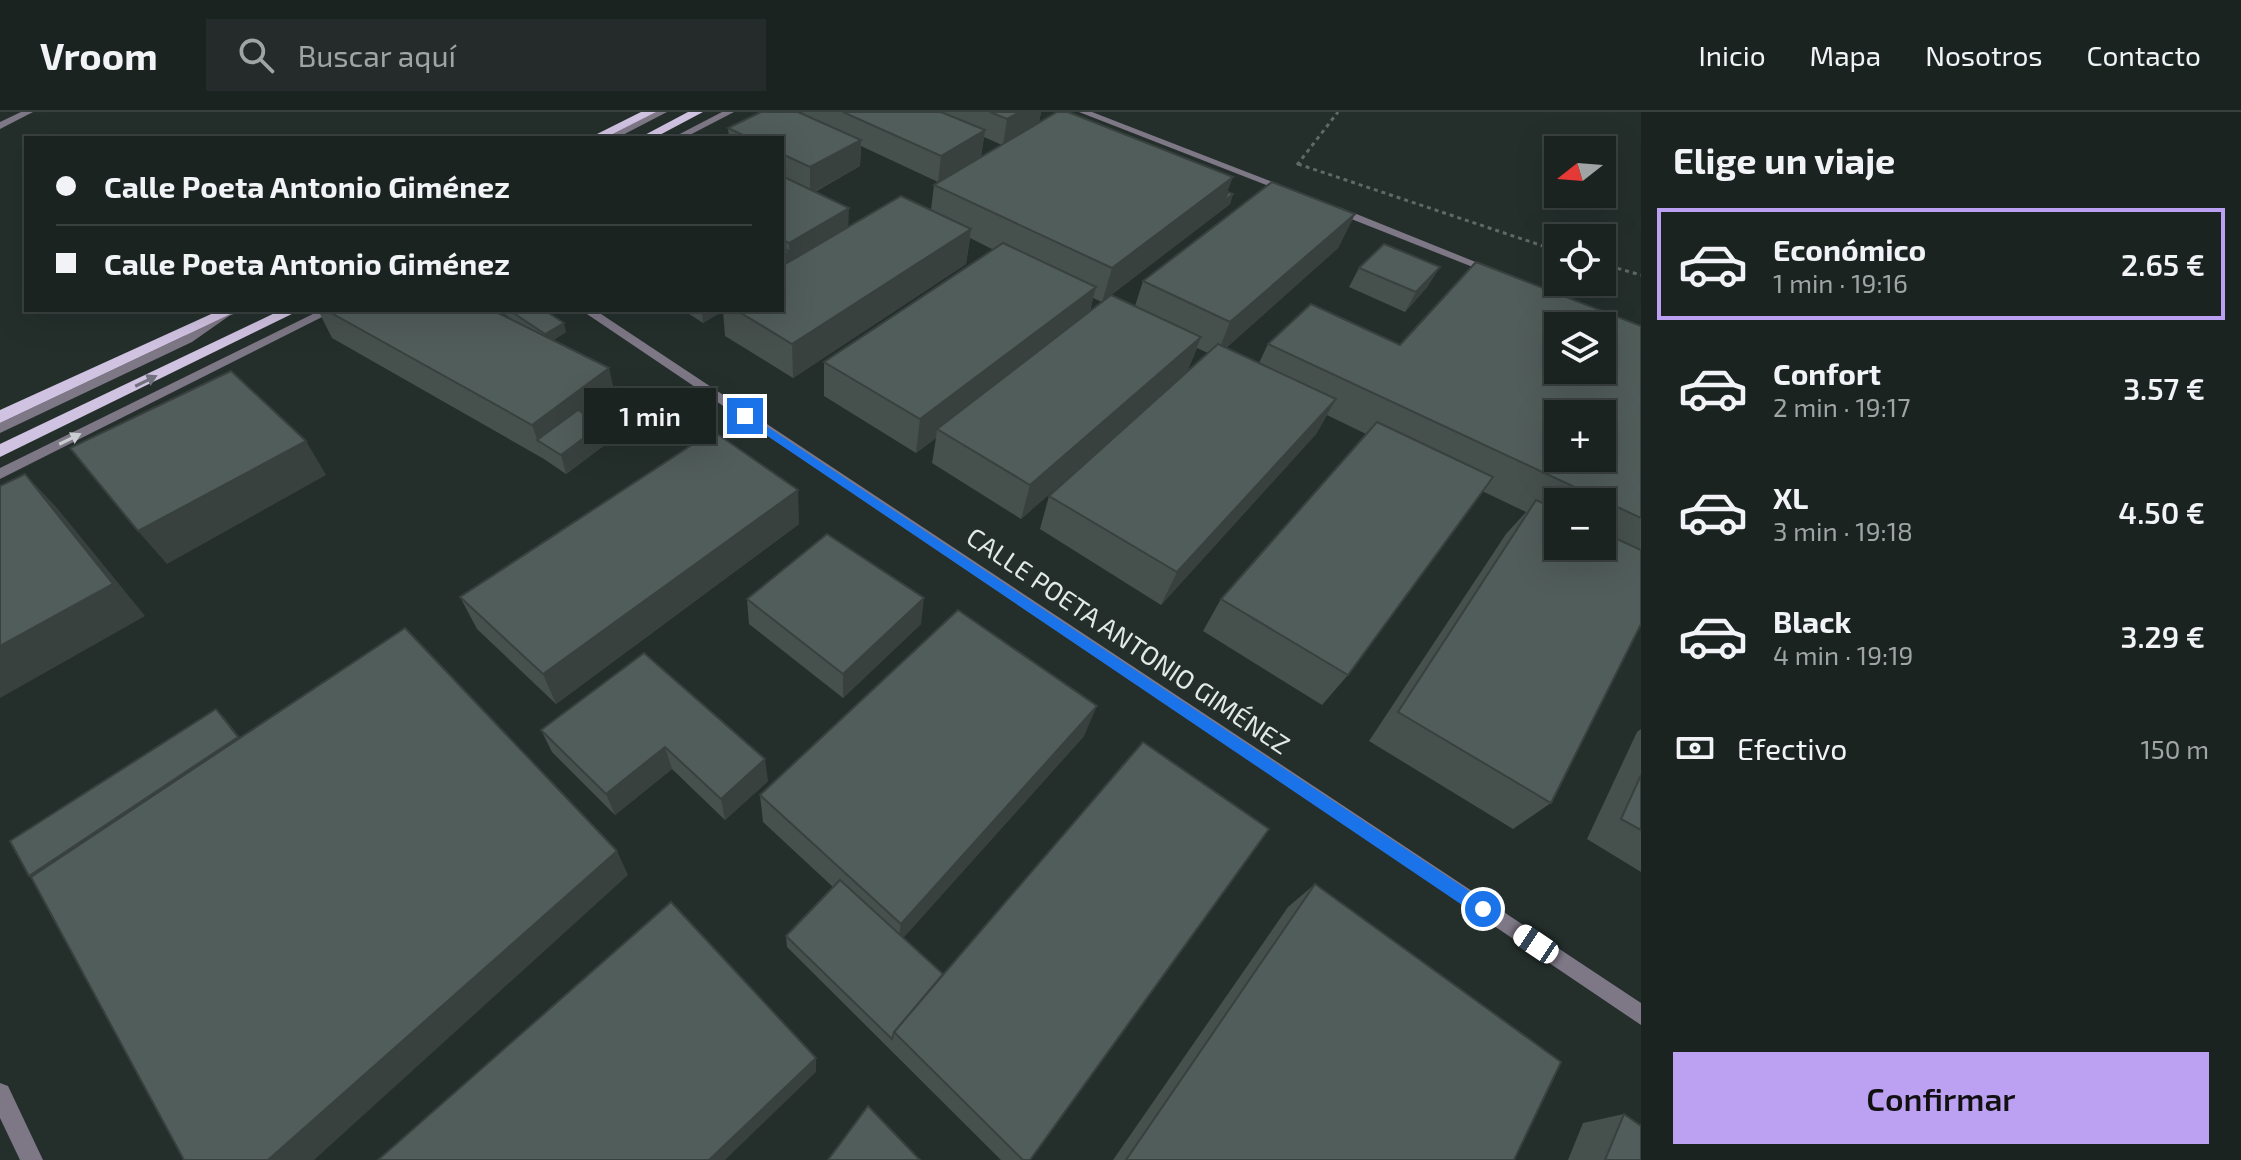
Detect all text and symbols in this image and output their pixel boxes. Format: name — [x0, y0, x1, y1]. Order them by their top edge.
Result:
search box — [206, 19, 766, 91]
text: Vroom — [40, 32, 158, 78]
icon: search — [234, 33, 278, 77]
text: Buscar aquí — [298, 37, 456, 73]
text: Inicio — [1699, 38, 1766, 72]
text: Mapa — [1810, 38, 1881, 72]
text: Nosotros — [1925, 38, 2043, 72]
text: Contacto — [2087, 38, 2201, 72]
north arrow — [1544, 136, 1616, 208]
map controls — [1544, 136, 1616, 560]
text: Elige un viaje — [1673, 138, 1895, 181]
text: Calle Poeta Antonio Giménez — [104, 168, 510, 204]
button: locate — [1544, 224, 1616, 296]
icon: car — [1677, 228, 1749, 300]
text: Económico — [1773, 231, 1926, 267]
text: Calle Poeta Antonio Giménez — [104, 245, 510, 281]
text: 2.65 € — [2121, 246, 2205, 282]
text: 1 min · 19:16 — [1773, 267, 1908, 298]
button: layers — [1544, 312, 1616, 384]
icon: car — [1677, 352, 1749, 424]
text: Confort — [1773, 355, 1881, 391]
text: 3.57 € — [2123, 370, 2205, 406]
one-way arrow — [134, 374, 158, 388]
callout: 1 min — [585, 388, 717, 444]
text: 2 min · 19:17 — [1773, 391, 1911, 422]
route end — [727, 398, 763, 434]
text: 1 min — [619, 400, 681, 431]
button: + — [1544, 400, 1616, 472]
one-way arrow — [59, 433, 82, 446]
icon: car — [1677, 476, 1749, 548]
text: XL — [1773, 479, 1808, 515]
button: − — [1544, 488, 1616, 560]
text: 4.50 € — [2118, 494, 2205, 530]
text: 3 min · 19:18 — [1773, 515, 1913, 546]
street label: CALLE POETA ANTONIO GIMÉNEZ — [962, 520, 1296, 760]
icon: car — [1677, 600, 1749, 672]
text: Black — [1773, 603, 1851, 639]
text: 3.29 € — [2121, 618, 2205, 654]
text: 4 min · 19:19 — [1773, 639, 1913, 670]
icon: cash — [1673, 726, 1717, 770]
text: Efectivo — [1737, 730, 1847, 766]
text: 150 m — [2140, 733, 2209, 764]
route start — [1465, 891, 1501, 927]
car — [1509, 921, 1563, 967]
button: Confirmar — [1673, 1052, 2209, 1144]

